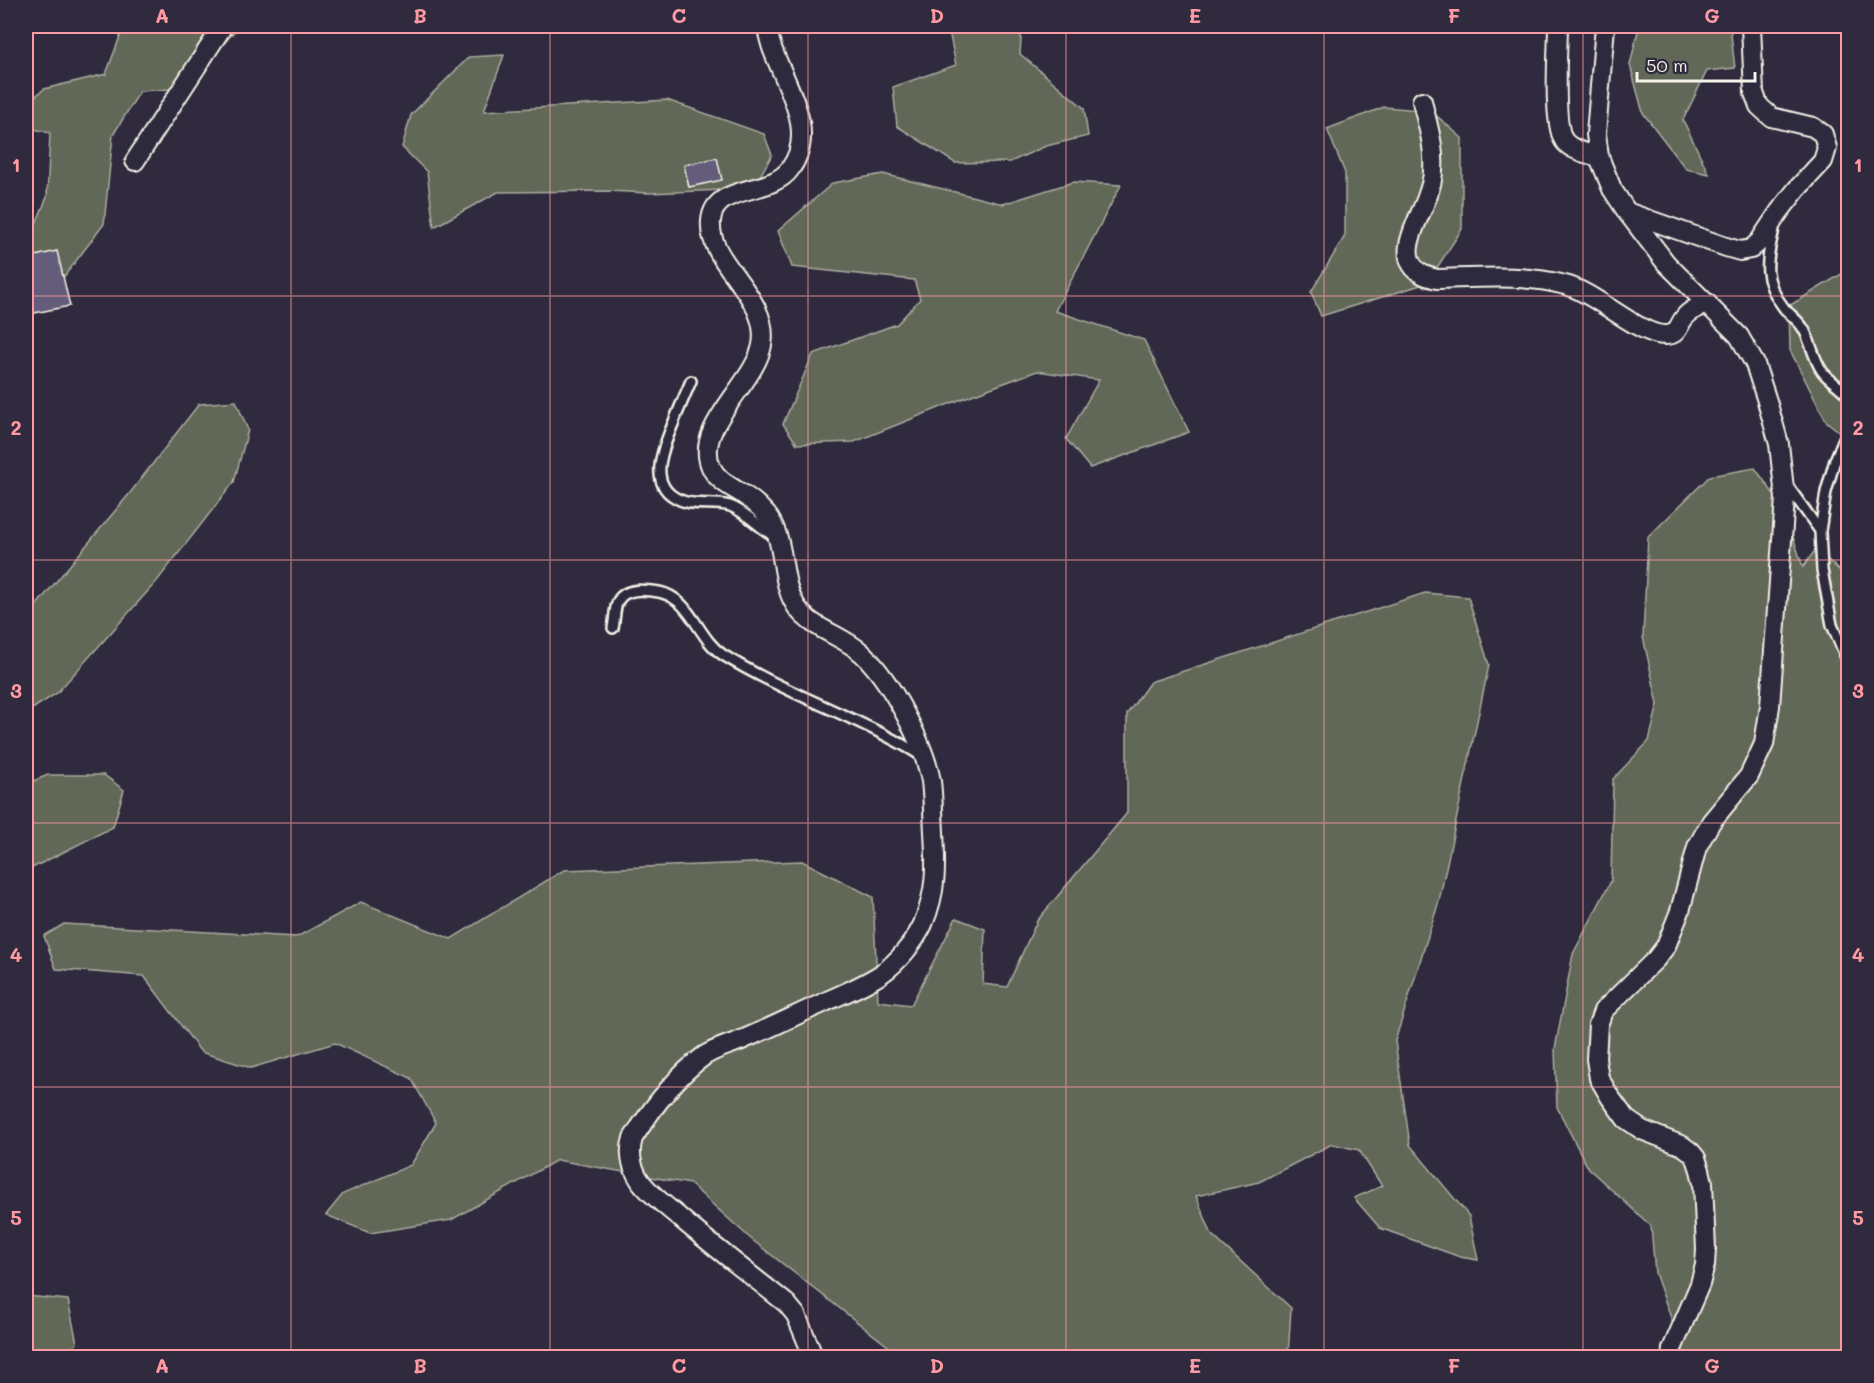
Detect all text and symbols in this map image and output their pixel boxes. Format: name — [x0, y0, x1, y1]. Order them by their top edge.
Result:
text: A — [155, 2, 169, 28]
text: B — [413, 2, 427, 28]
text: C — [672, 2, 687, 28]
text: D — [930, 2, 944, 28]
text: E — [1189, 2, 1201, 28]
text: F — [1448, 2, 1461, 28]
text: G — [1704, 2, 1720, 28]
scale bar — [1637, 45, 1756, 83]
text: 50 m — [1646, 53, 1688, 77]
text: 1 — [12, 151, 20, 177]
text: 1 — [1854, 151, 1862, 177]
text: 2 — [10, 414, 22, 440]
text: 2 — [1852, 414, 1864, 440]
text: 3 — [10, 677, 22, 703]
text: 3 — [1852, 677, 1864, 703]
text: 4 — [10, 941, 23, 967]
text: 4 — [1852, 941, 1865, 967]
text: 5 — [10, 1204, 22, 1230]
text: 5 — [1852, 1204, 1864, 1230]
text: A — [155, 1352, 169, 1378]
text: B — [413, 1352, 427, 1378]
text: C — [672, 1352, 687, 1378]
text: D — [930, 1352, 944, 1378]
text: E — [1189, 1352, 1201, 1378]
text: F — [1448, 1352, 1461, 1378]
text: G — [1704, 1352, 1720, 1378]

